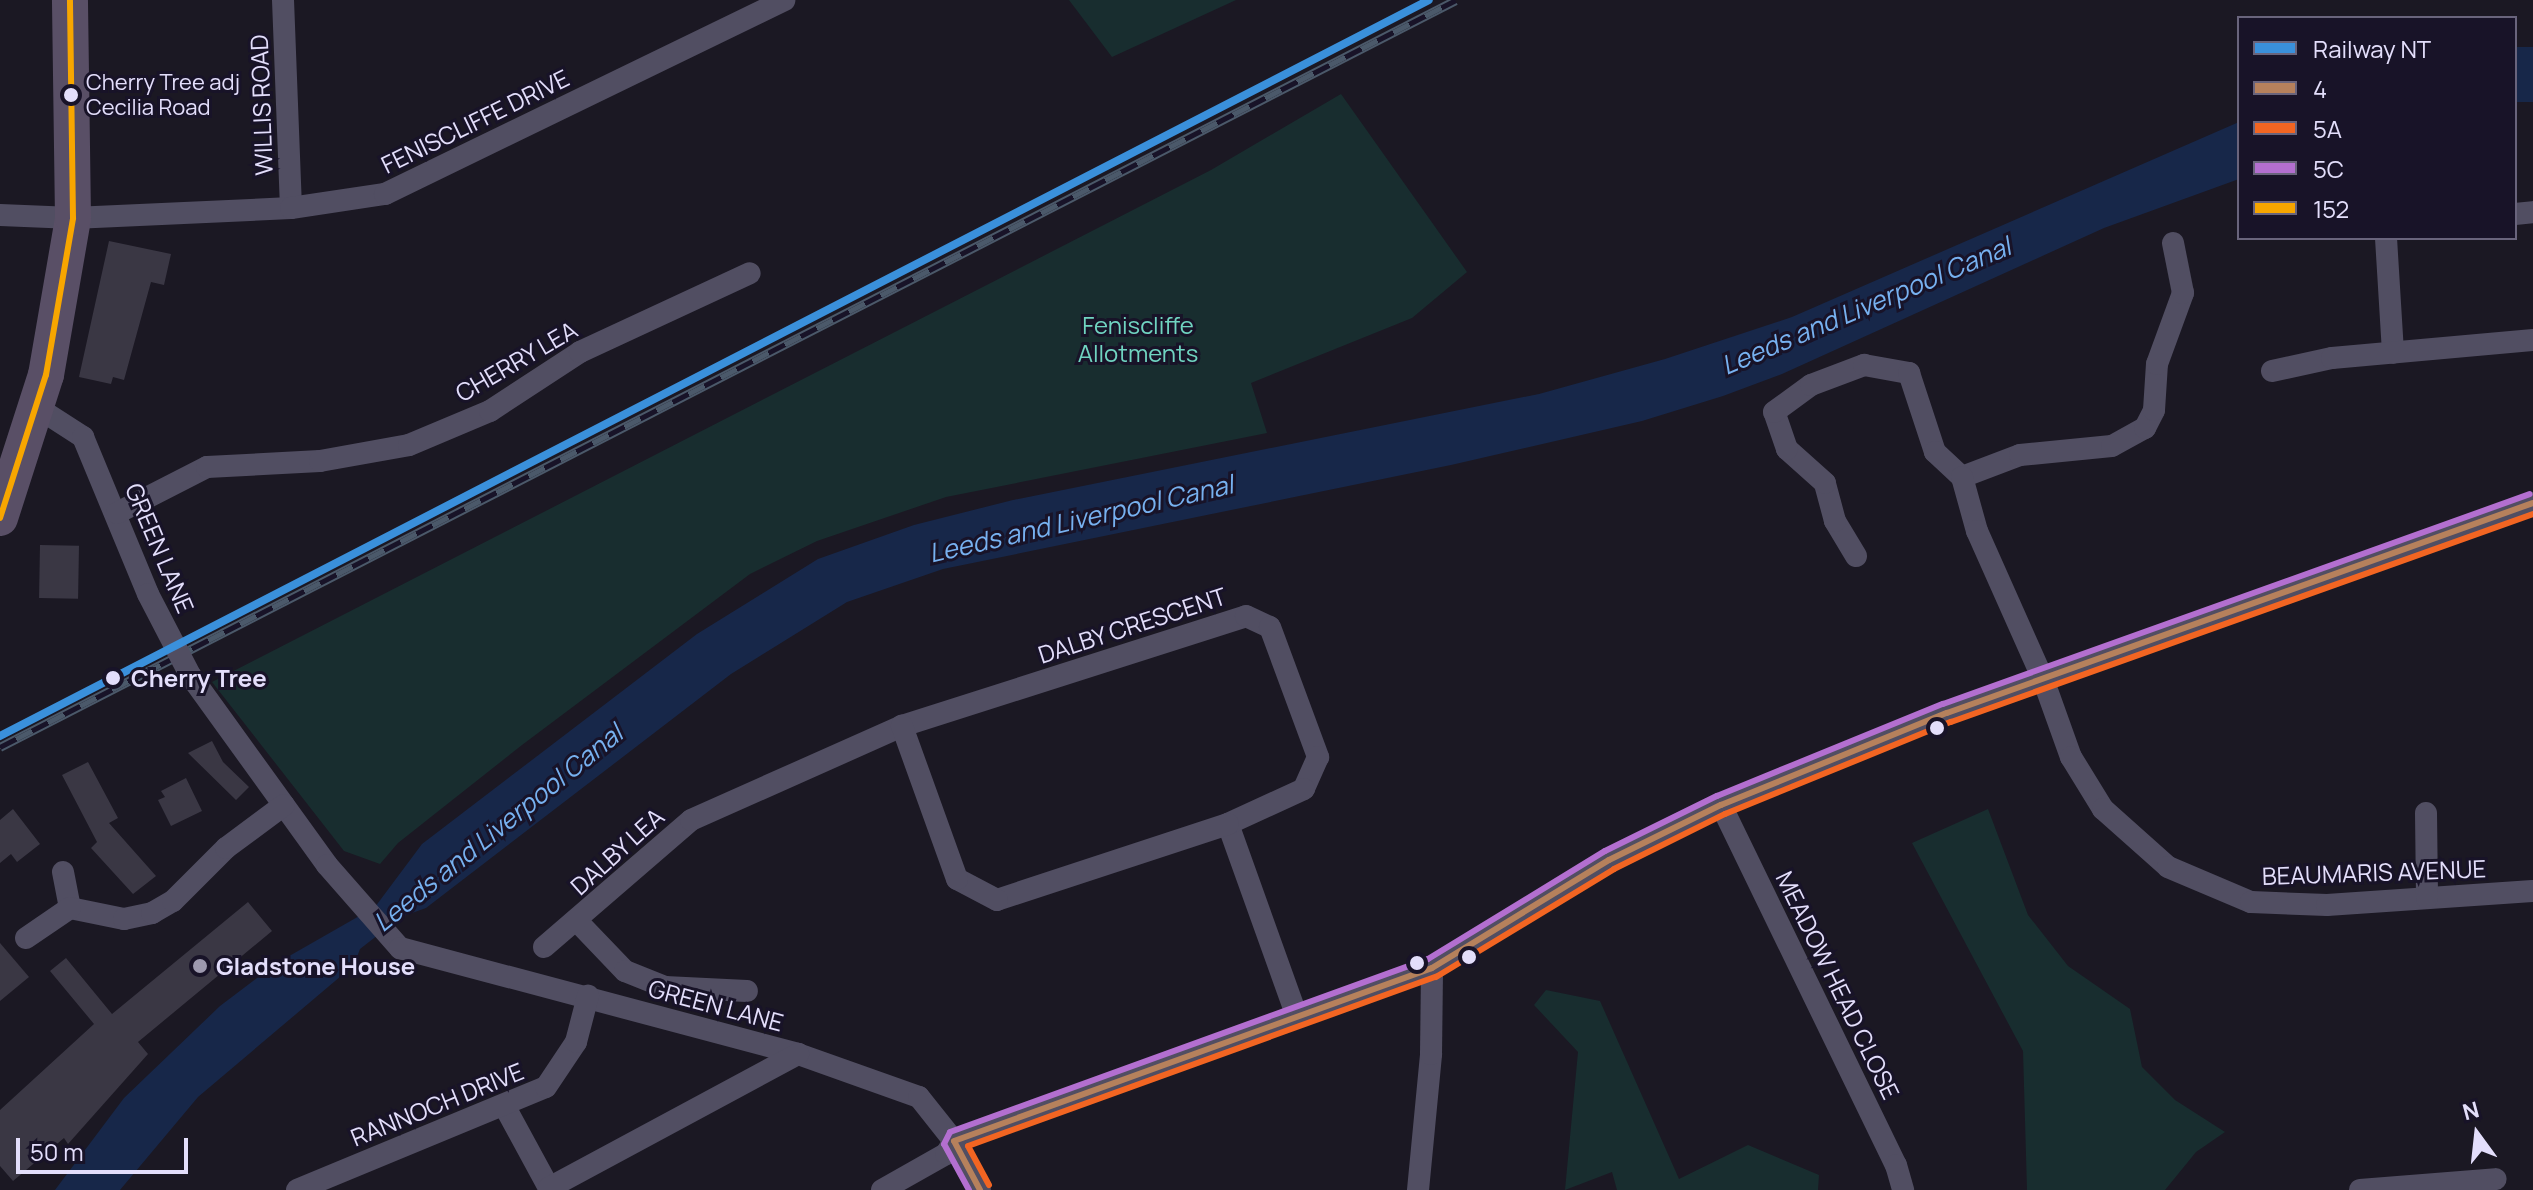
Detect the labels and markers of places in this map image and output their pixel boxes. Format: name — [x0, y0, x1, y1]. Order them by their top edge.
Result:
place label: Cherry Tree adj Cecilia Road — [86, 69, 240, 120]
marker: Cherry Tree adj Cecilia Road — [63, 87, 79, 103]
place label: Cherry Tree — [131, 664, 267, 692]
marker: Cherry Tree — [102, 667, 124, 689]
unlabelled marker — [1929, 720, 1945, 736]
unlabelled marker — [1461, 949, 1477, 965]
place label: Gladstone House — [216, 952, 415, 980]
unlabelled marker — [1409, 955, 1425, 971]
marker: Gladstone House — [191, 957, 209, 975]

